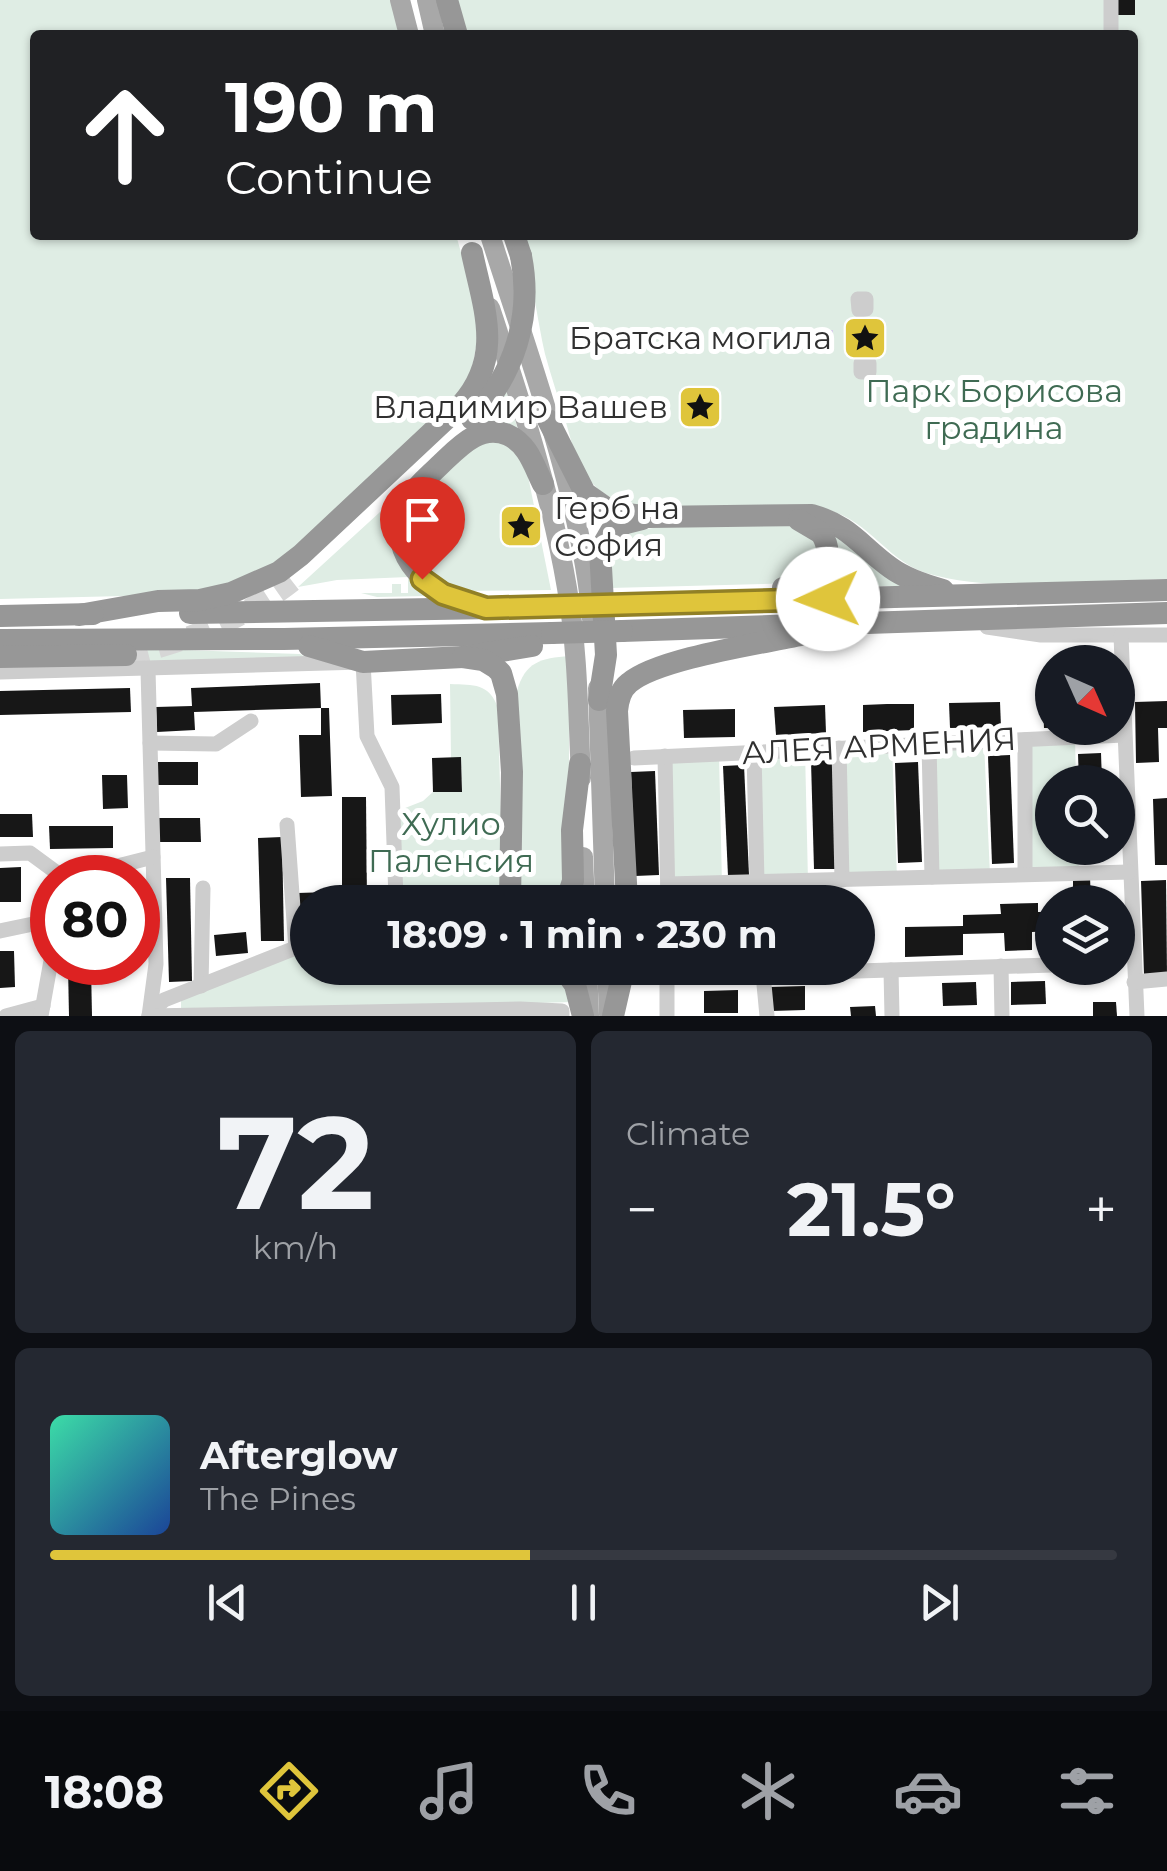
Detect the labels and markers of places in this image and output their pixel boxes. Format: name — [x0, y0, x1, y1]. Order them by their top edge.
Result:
place icon: Братска могила — [842, 315, 888, 361]
place label: Братска могила — [569, 318, 832, 357]
place icon: Владимир Вашев — [677, 384, 723, 430]
place label: Владимир Вашев — [373, 387, 668, 426]
pin — [380, 477, 465, 580]
place label: Герб на София — [554, 488, 680, 564]
place icon: Герб на София — [498, 503, 544, 549]

